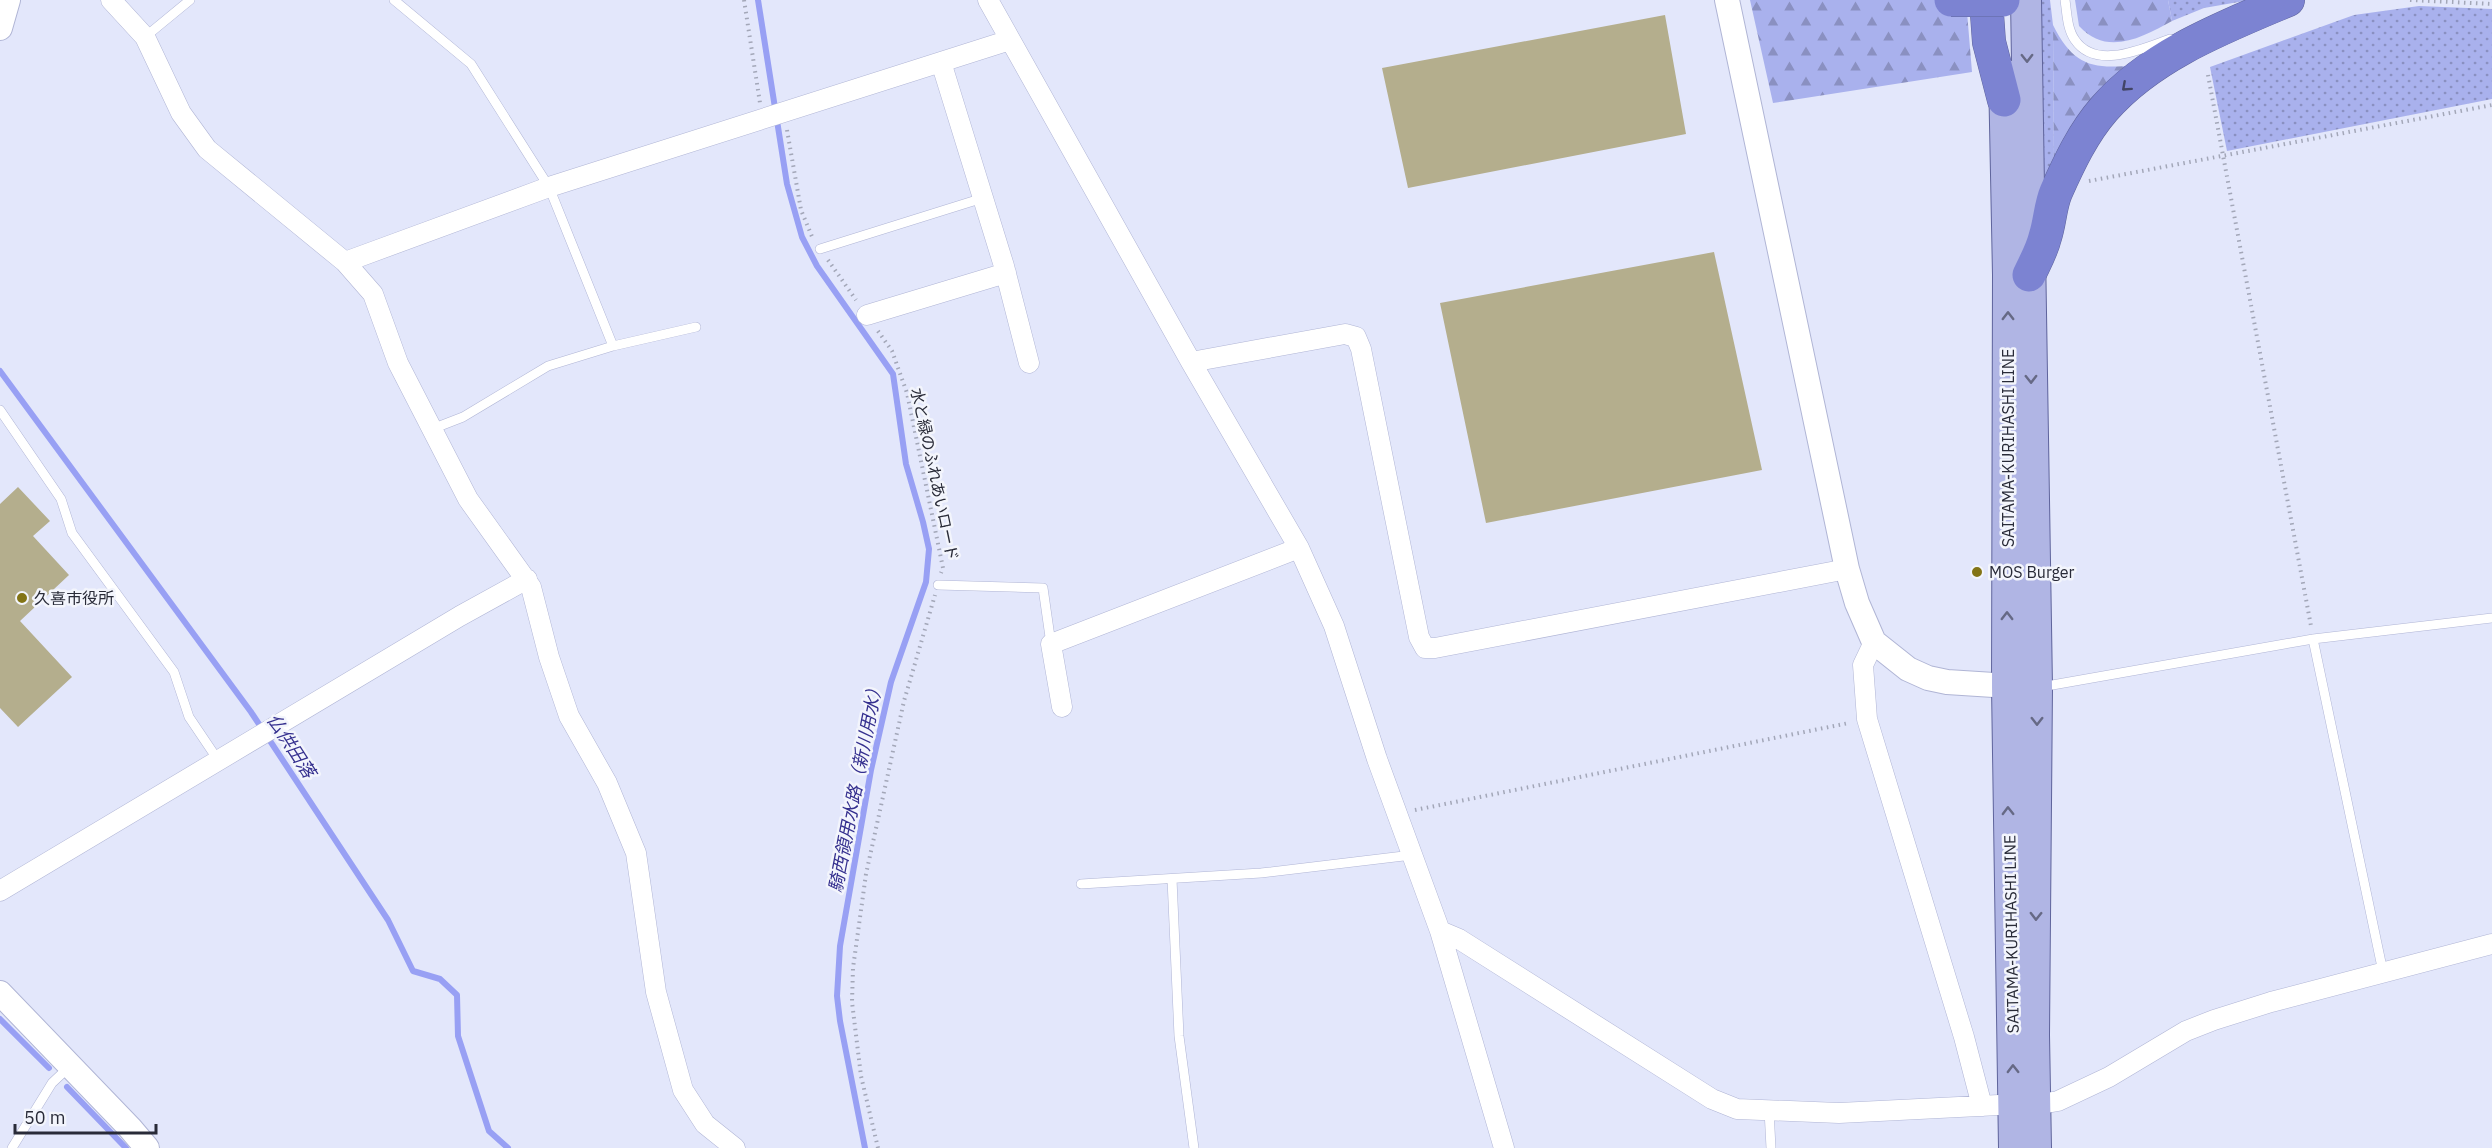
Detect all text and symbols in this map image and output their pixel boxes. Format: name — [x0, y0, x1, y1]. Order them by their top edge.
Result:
one-way arrow — [2021, 54, 2033, 63]
one-way arrow — [2123, 80, 2133, 91]
one-way arrow — [2002, 311, 2014, 320]
street label: SAITAMA-KURIHASHI LINE — [1998, 349, 2018, 547]
one-way arrow — [2025, 375, 2037, 384]
street label: 水と緑のふれあいロード — [907, 386, 963, 562]
place label: MOS Burger — [1989, 562, 2075, 582]
marker: MOS Burger — [1970, 565, 1984, 579]
place label: 久喜市役所 — [34, 588, 114, 608]
marker: 久喜市役所 — [15, 591, 29, 605]
one-way arrow — [2001, 611, 2013, 620]
water label: 騎西領用水路（新川用水） — [824, 678, 887, 894]
water label: 仏供田落 — [262, 709, 322, 785]
one-way arrow — [2031, 717, 2043, 726]
one-way arrow — [2002, 806, 2015, 815]
street label: SAITAMA-KURIHASHI LINE — [1999, 835, 2023, 1033]
one-way arrow — [2030, 912, 2042, 921]
one-way arrow — [2007, 1064, 2019, 1073]
scale bar — [15, 1097, 156, 1135]
text: 50 m — [24, 1106, 66, 1129]

